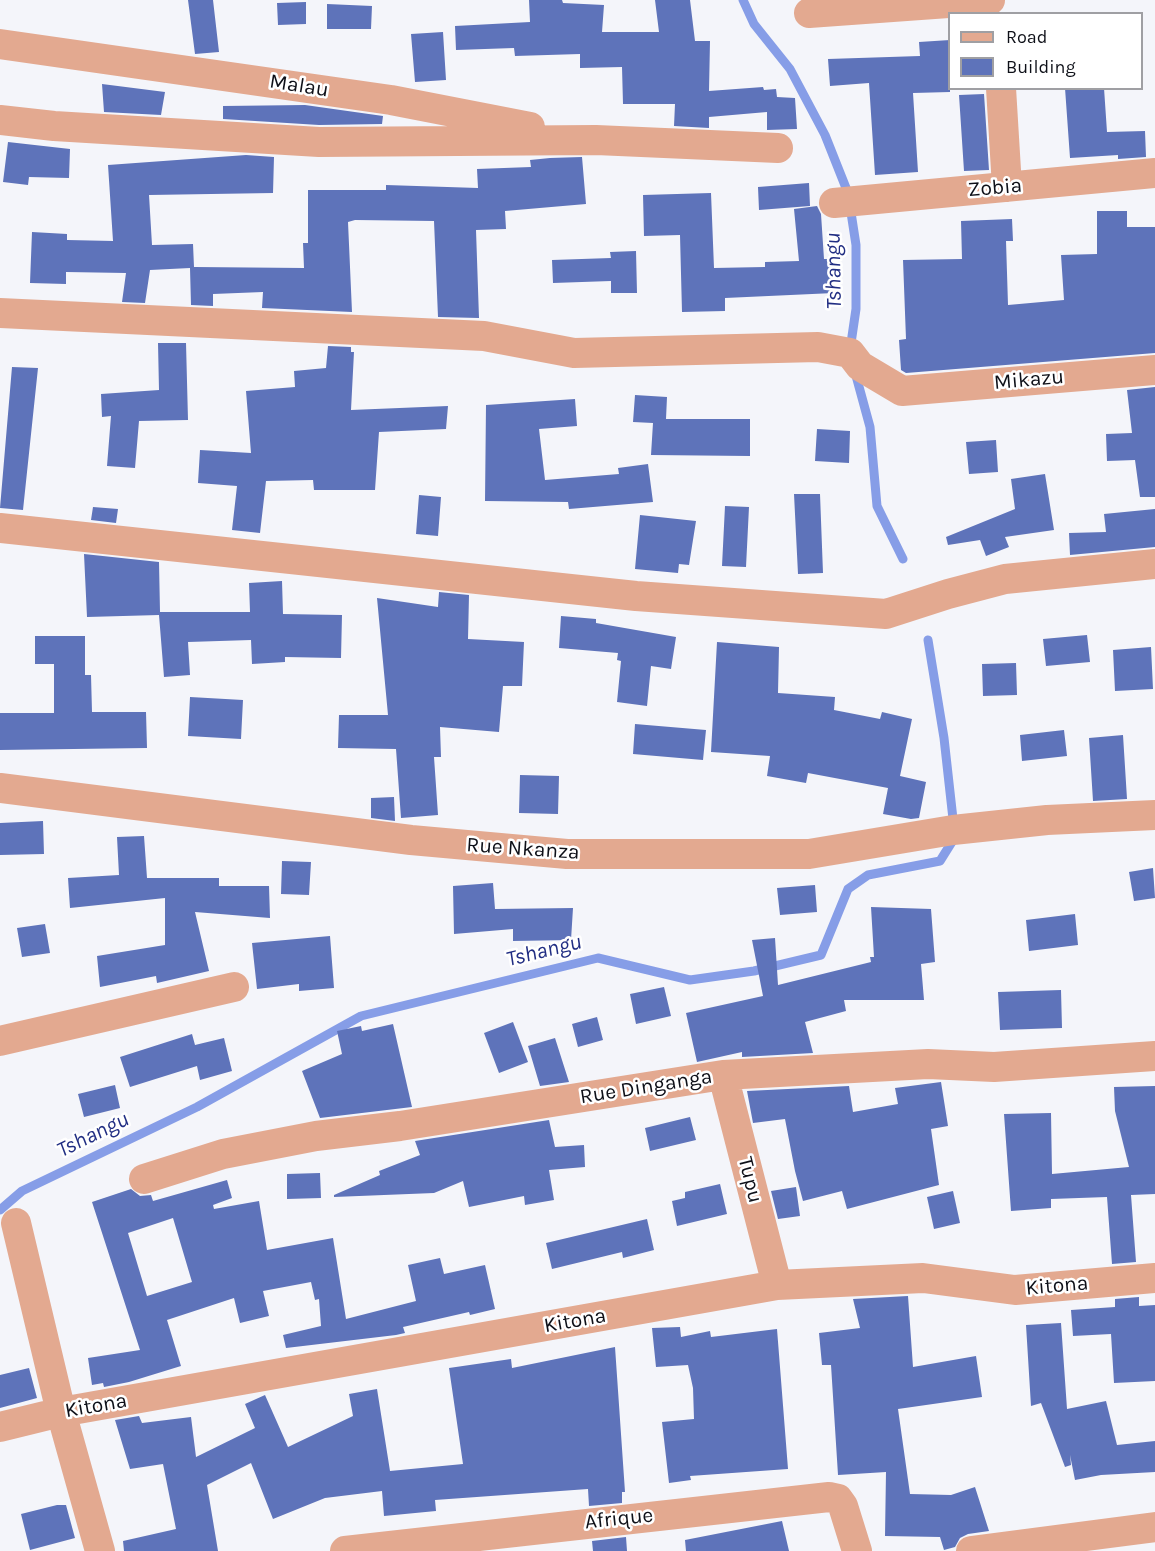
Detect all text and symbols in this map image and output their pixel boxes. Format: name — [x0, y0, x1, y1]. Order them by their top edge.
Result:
legend — [948, 12, 1143, 90]
text: Road — [1006, 26, 1047, 48]
text: Building — [1006, 56, 1076, 78]
street label: Malau — [268, 69, 330, 103]
street label: Zobia — [967, 173, 1023, 203]
water label: Tshangu — [820, 232, 848, 310]
street label: Mikazu — [993, 364, 1065, 396]
street label: Rue Nkanza — [466, 832, 580, 866]
water label: Tshangu — [504, 929, 584, 973]
street label: Rue Dinganga — [578, 1064, 714, 1110]
water label: Tshangu — [53, 1106, 133, 1164]
street label: Tupu — [732, 1154, 768, 1206]
street label: Kitona — [1025, 1271, 1089, 1301]
street label: Kitona — [542, 1303, 608, 1339]
street label: Kitona — [63, 1388, 129, 1424]
street label: Afrique — [584, 1503, 654, 1535]

